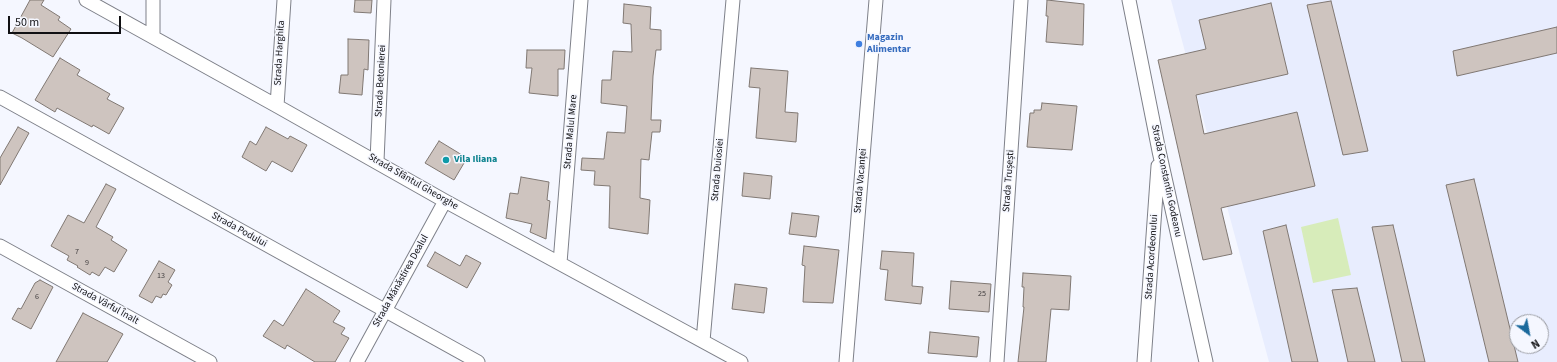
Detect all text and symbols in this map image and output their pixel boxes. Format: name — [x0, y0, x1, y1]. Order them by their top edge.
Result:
scale bar — [10, 8, 123, 34]
text: 50 m — [15, 14, 39, 31]
street label: Strada Harghita — [272, 20, 288, 86]
place label: Magazin Alimentar — [867, 32, 911, 56]
marker: Magazin Alimentar — [854, 39, 864, 49]
street label: Strada Betonierei — [373, 45, 389, 117]
street label: Strada Malul Mare — [562, 94, 580, 170]
street label: Strada Constantin Godeanu — [1148, 124, 1184, 238]
street label: Strada Duiosiei — [709, 138, 727, 202]
street label: Strada Vacanței — [852, 148, 870, 214]
street label: Strada Trușești — [1001, 150, 1017, 212]
street label: Strada Sfântul Gheorghe — [366, 151, 460, 213]
place label: Vila Iliana — [454, 154, 497, 166]
marker: Vila Iliana — [441, 155, 451, 165]
street label: Strada Podului — [209, 210, 269, 250]
street label: Strada Acordeonului — [1143, 214, 1161, 300]
street label: Strada Mănăstirea Dealul — [371, 233, 431, 329]
house number: 7 — [75, 247, 79, 257]
house number: 9 — [85, 258, 89, 268]
house number: 13 — [157, 271, 165, 281]
street label: Strada Vârful Înalt — [69, 281, 141, 327]
house number: 25 — [978, 289, 986, 299]
house number: 6 — [35, 292, 39, 302]
north arrow — [1509, 314, 1549, 354]
text: N — [1528, 335, 1542, 352]

